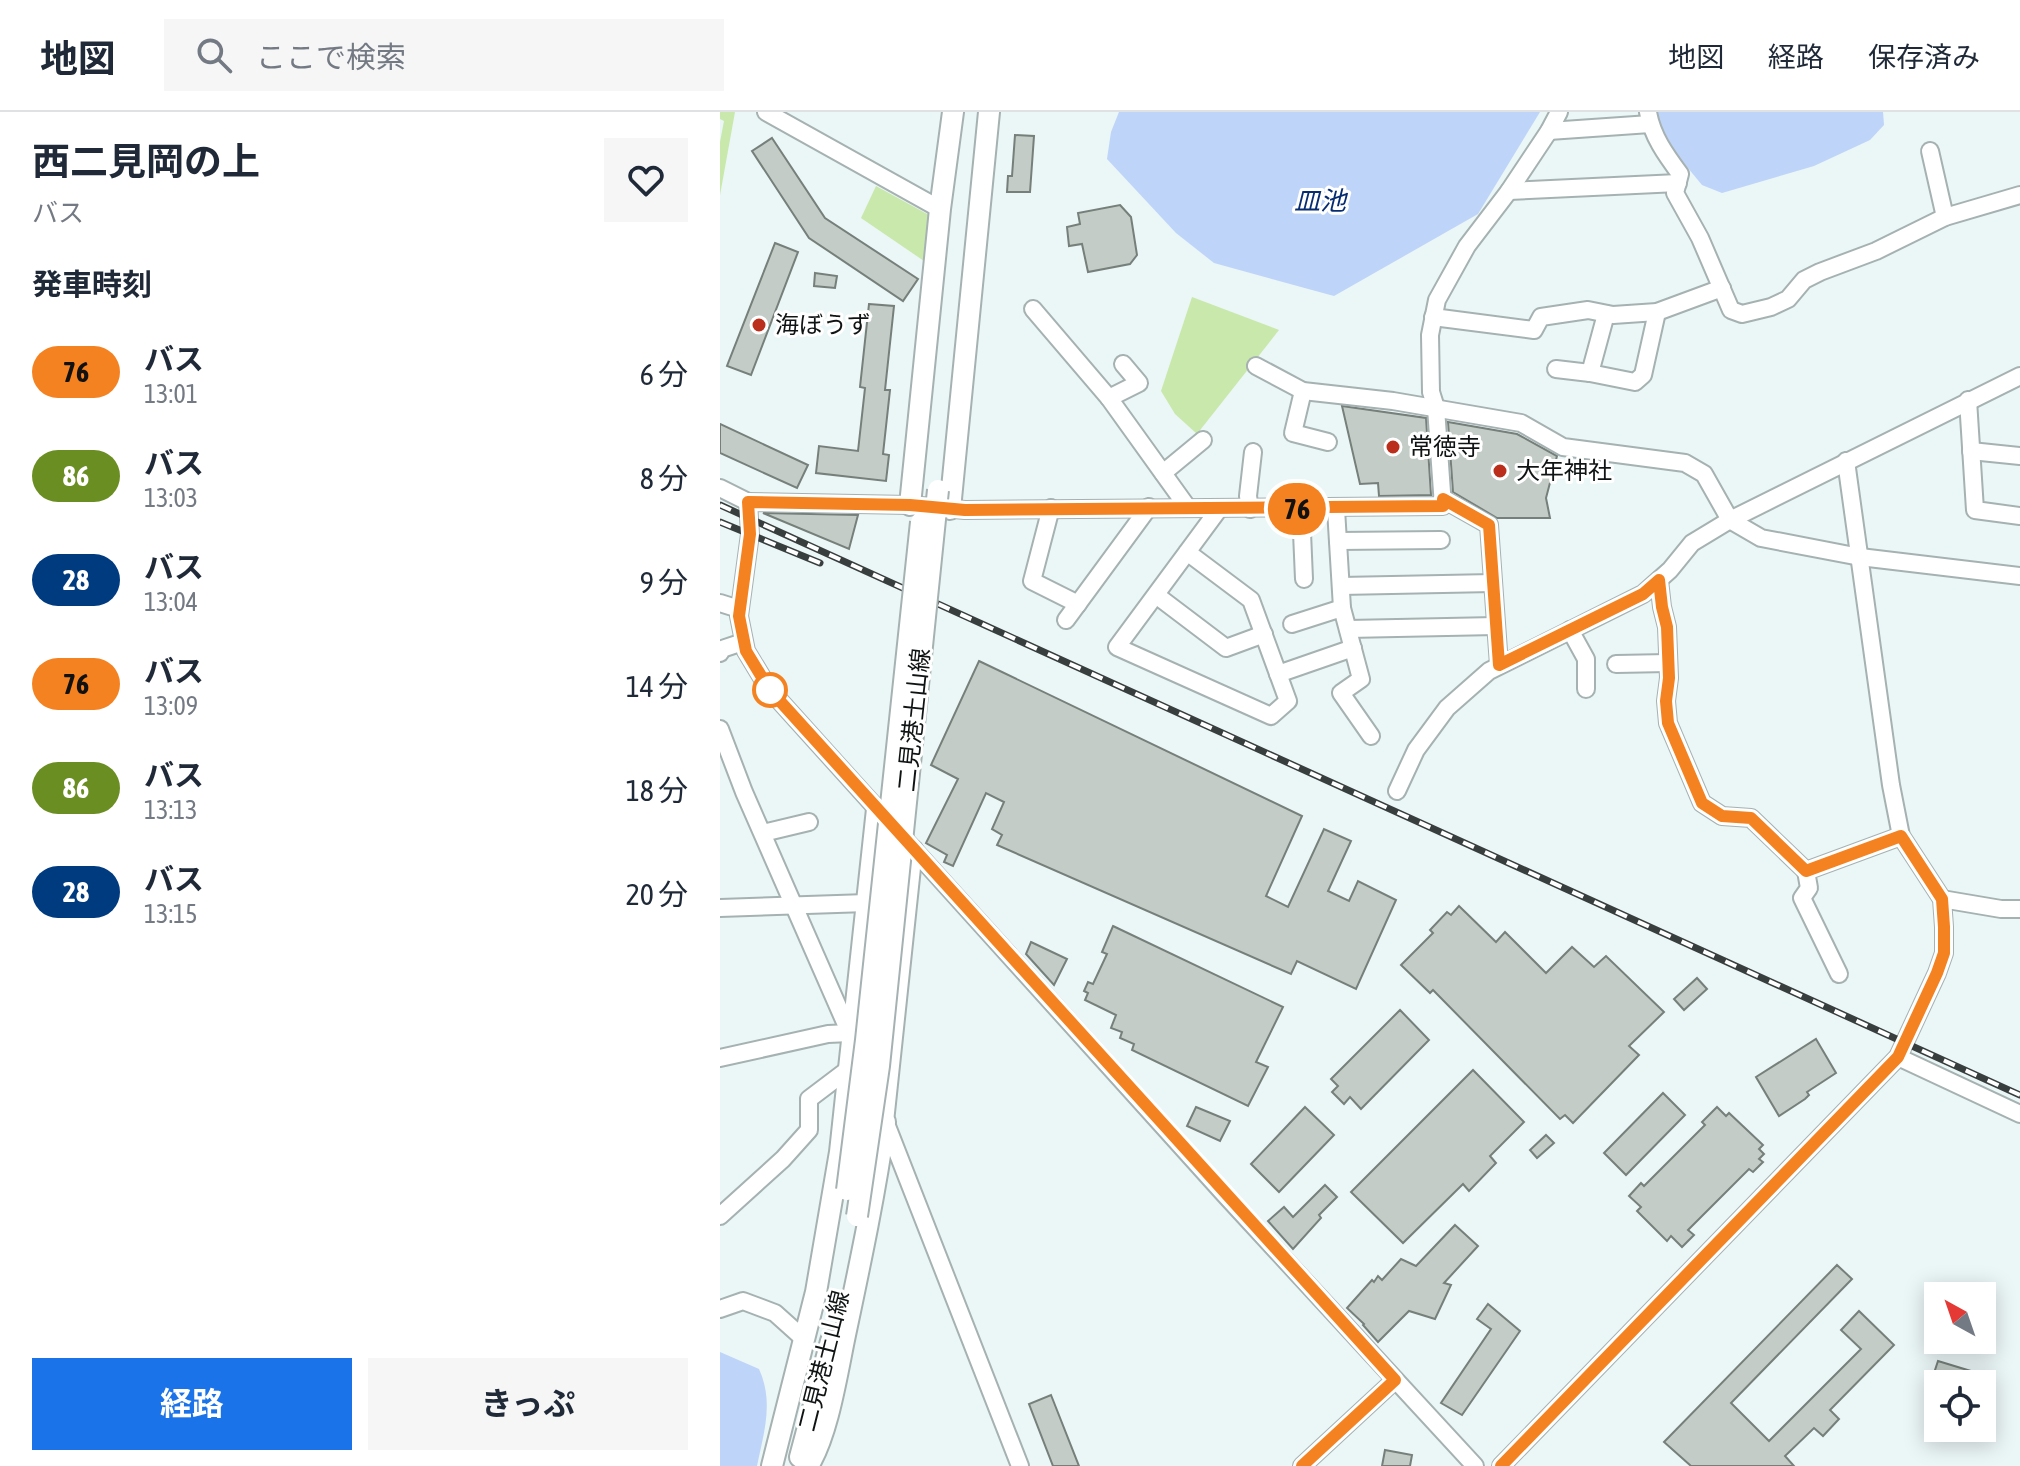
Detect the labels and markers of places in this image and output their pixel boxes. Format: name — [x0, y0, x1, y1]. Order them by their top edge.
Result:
place label: 海ぼうず — [775, 311, 871, 338]
marker: 海ぼうず — [750, 316, 768, 334]
place label: 常徳寺 — [1409, 433, 1481, 460]
marker: 常徳寺 — [1384, 438, 1402, 456]
place label: 大年神社 — [1516, 457, 1612, 484]
marker: 大年神社 — [1491, 462, 1509, 480]
unlabelled marker — [753, 673, 787, 707]

